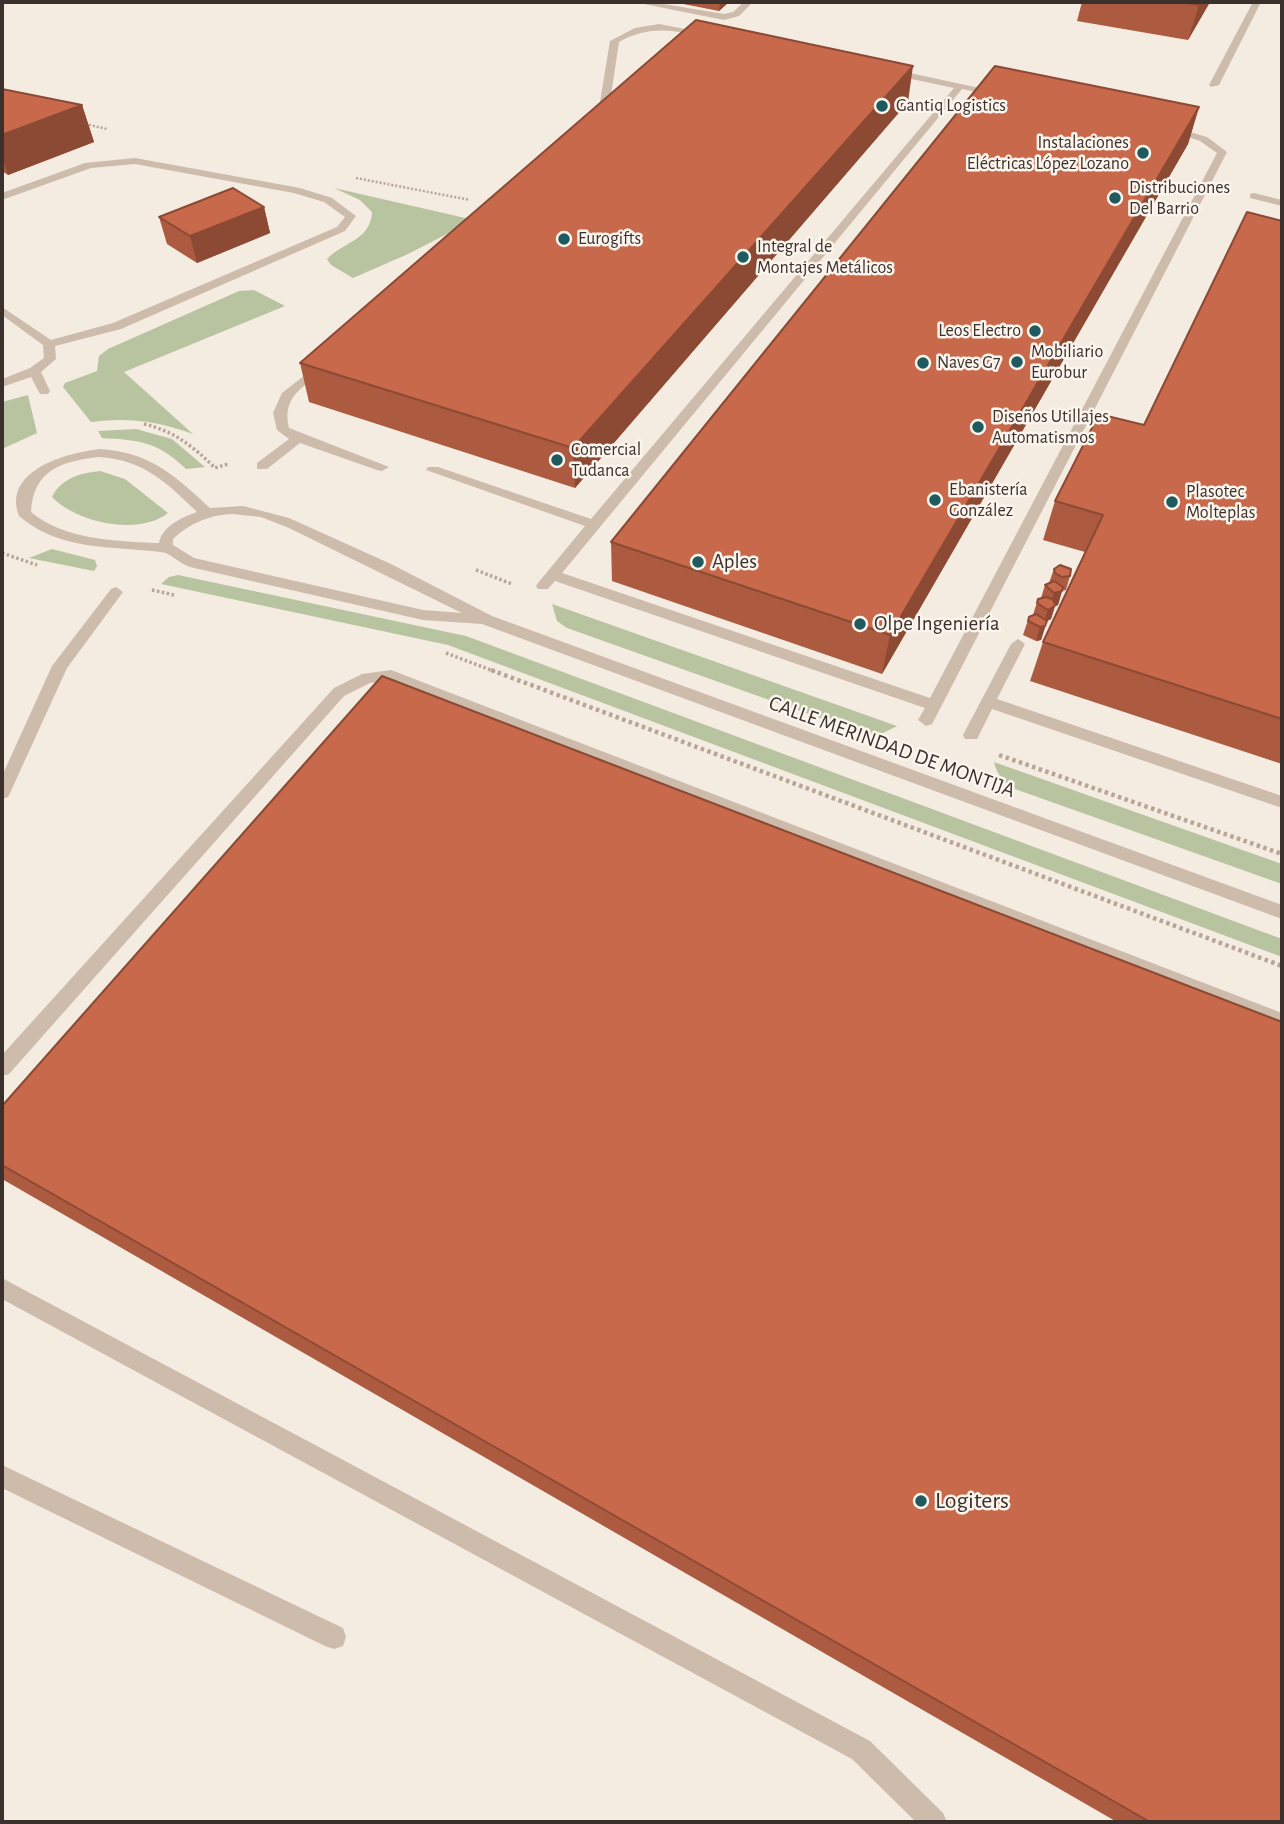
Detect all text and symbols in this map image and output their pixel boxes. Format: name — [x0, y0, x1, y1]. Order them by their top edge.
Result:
place label: Gantiq Logistics — [896, 95, 1006, 117]
marker: Gantiq Logistics — [874, 98, 890, 114]
place label: Instalaciones Eléctricas López Lozano — [967, 132, 1129, 174]
marker: Instalaciones Eléctricas López Lozano — [1135, 145, 1151, 161]
place label: Distribuciones Del Barrio — [1129, 177, 1230, 220]
marker: Distribuciones Del Barrio — [1107, 190, 1123, 206]
place label: Eurogifts — [578, 228, 641, 250]
marker: Eurogifts — [556, 231, 572, 247]
place label: Integral de Montajes Metálicos — [757, 236, 893, 278]
marker: Integral de Montajes Metálicos — [735, 249, 751, 265]
place label: Leos Electro — [938, 320, 1021, 342]
marker: Leos Electro — [1027, 323, 1043, 339]
place label: Mobiliario Eurobur — [1031, 341, 1103, 384]
place label: Naves G7 — [937, 352, 1001, 374]
marker: Mobiliario Eurobur — [1009, 354, 1025, 370]
marker: Naves G7 — [915, 355, 931, 371]
place label: Diseños Utillajes Automatismos — [992, 406, 1109, 448]
marker: Diseños Utillajes Automatismos — [970, 419, 986, 435]
place label: Comercial Tudanca — [571, 439, 641, 482]
marker: Comercial Tudanca — [549, 452, 565, 468]
place label: Ebanistería González — [949, 479, 1028, 522]
place label: Plasotec Molteplas — [1186, 481, 1255, 524]
marker: Ebanistería González — [927, 492, 943, 508]
marker: Plasotec Molteplas — [1164, 494, 1180, 510]
place label: Aples — [712, 549, 757, 575]
marker: Aples — [690, 554, 706, 570]
place label: Olpe Ingeniería — [874, 611, 1000, 637]
marker: Olpe Ingeniería — [852, 616, 868, 632]
street label: CALLE MERINDAD DE MONTIJA — [765, 691, 1019, 803]
place label: Logiters — [935, 1487, 1009, 1515]
marker: Logiters — [913, 1493, 929, 1509]

